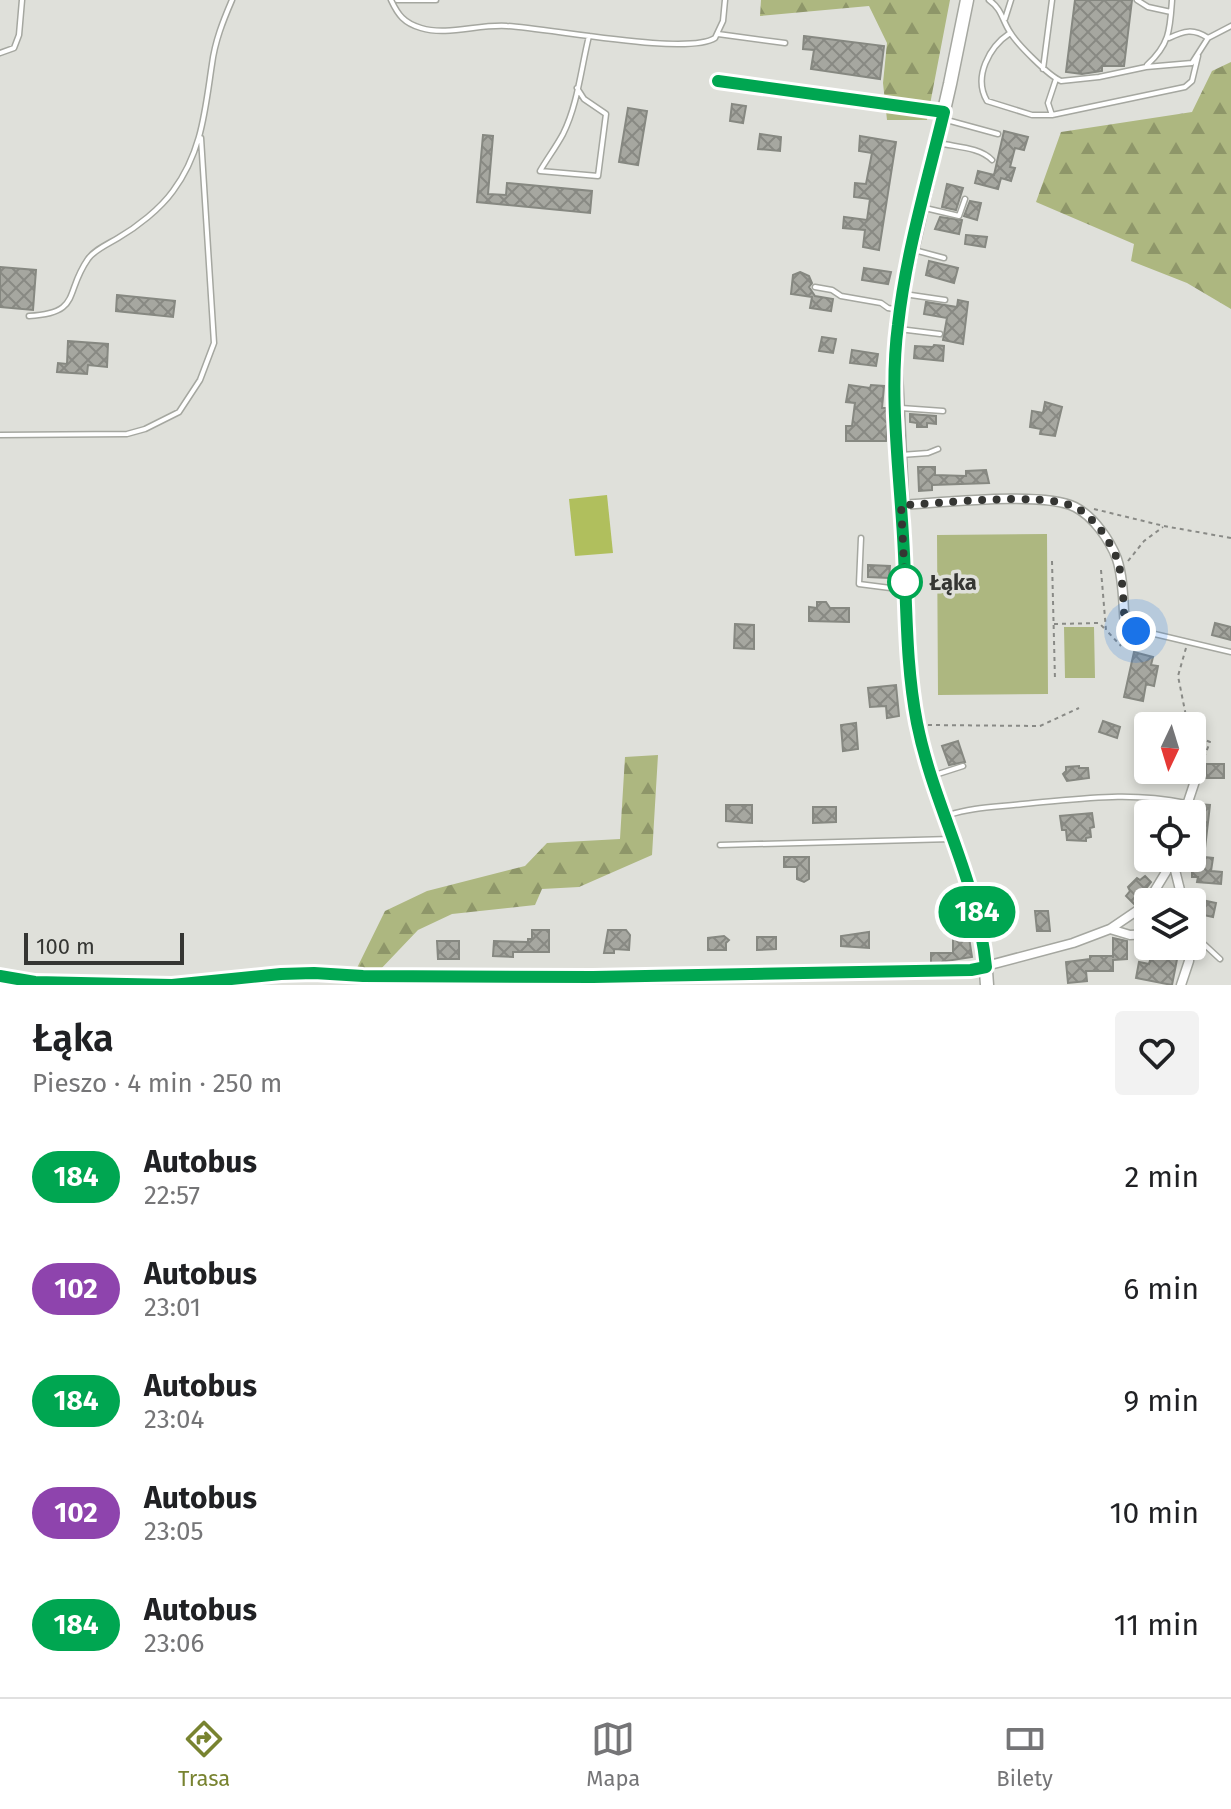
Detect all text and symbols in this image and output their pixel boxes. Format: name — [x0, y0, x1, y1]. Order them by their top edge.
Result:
marker: Łąka — [888, 565, 922, 599]
place label: Łąka — [929, 569, 977, 596]
your location — [1116, 611, 1156, 651]
north arrow — [1134, 712, 1206, 784]
map controls — [1134, 712, 1206, 960]
button: locate — [1134, 800, 1206, 872]
line badge: 184 — [931, 886, 1023, 938]
button: layers — [1134, 888, 1206, 960]
text: 184 — [954, 895, 1000, 928]
scale bar — [24, 929, 184, 965]
text: 100 m — [36, 933, 95, 960]
button: heart — [1115, 1011, 1199, 1095]
text: Łąka — [32, 1015, 114, 1061]
text: Pieszo · 4 min · 250 m — [32, 1068, 282, 1099]
text: Autobus — [144, 1144, 257, 1180]
text: 2 min — [1124, 1159, 1199, 1195]
text: 184 — [53, 1160, 99, 1193]
text: 22:57 — [144, 1180, 200, 1211]
text: Autobus — [144, 1256, 257, 1292]
text: 6 min — [1123, 1271, 1199, 1307]
text: 102 — [54, 1272, 98, 1305]
text: 23:01 — [144, 1292, 201, 1323]
text: Autobus — [144, 1368, 257, 1404]
text: 9 min — [1124, 1383, 1199, 1419]
text: 184 — [53, 1384, 99, 1417]
text: 23:04 — [144, 1404, 204, 1435]
text: Autobus — [144, 1480, 257, 1516]
text: 10 min — [1110, 1495, 1199, 1531]
text: 102 — [54, 1496, 98, 1529]
text: 23:05 — [144, 1516, 204, 1547]
text: Autobus — [144, 1592, 257, 1628]
text: 11 min — [1114, 1607, 1199, 1643]
text: 184 — [53, 1608, 99, 1641]
text: 23:06 — [144, 1628, 204, 1659]
tab: Trasa — [178, 1717, 230, 1792]
tab: Mapa — [586, 1717, 640, 1792]
tab: Bilety — [996, 1717, 1053, 1792]

